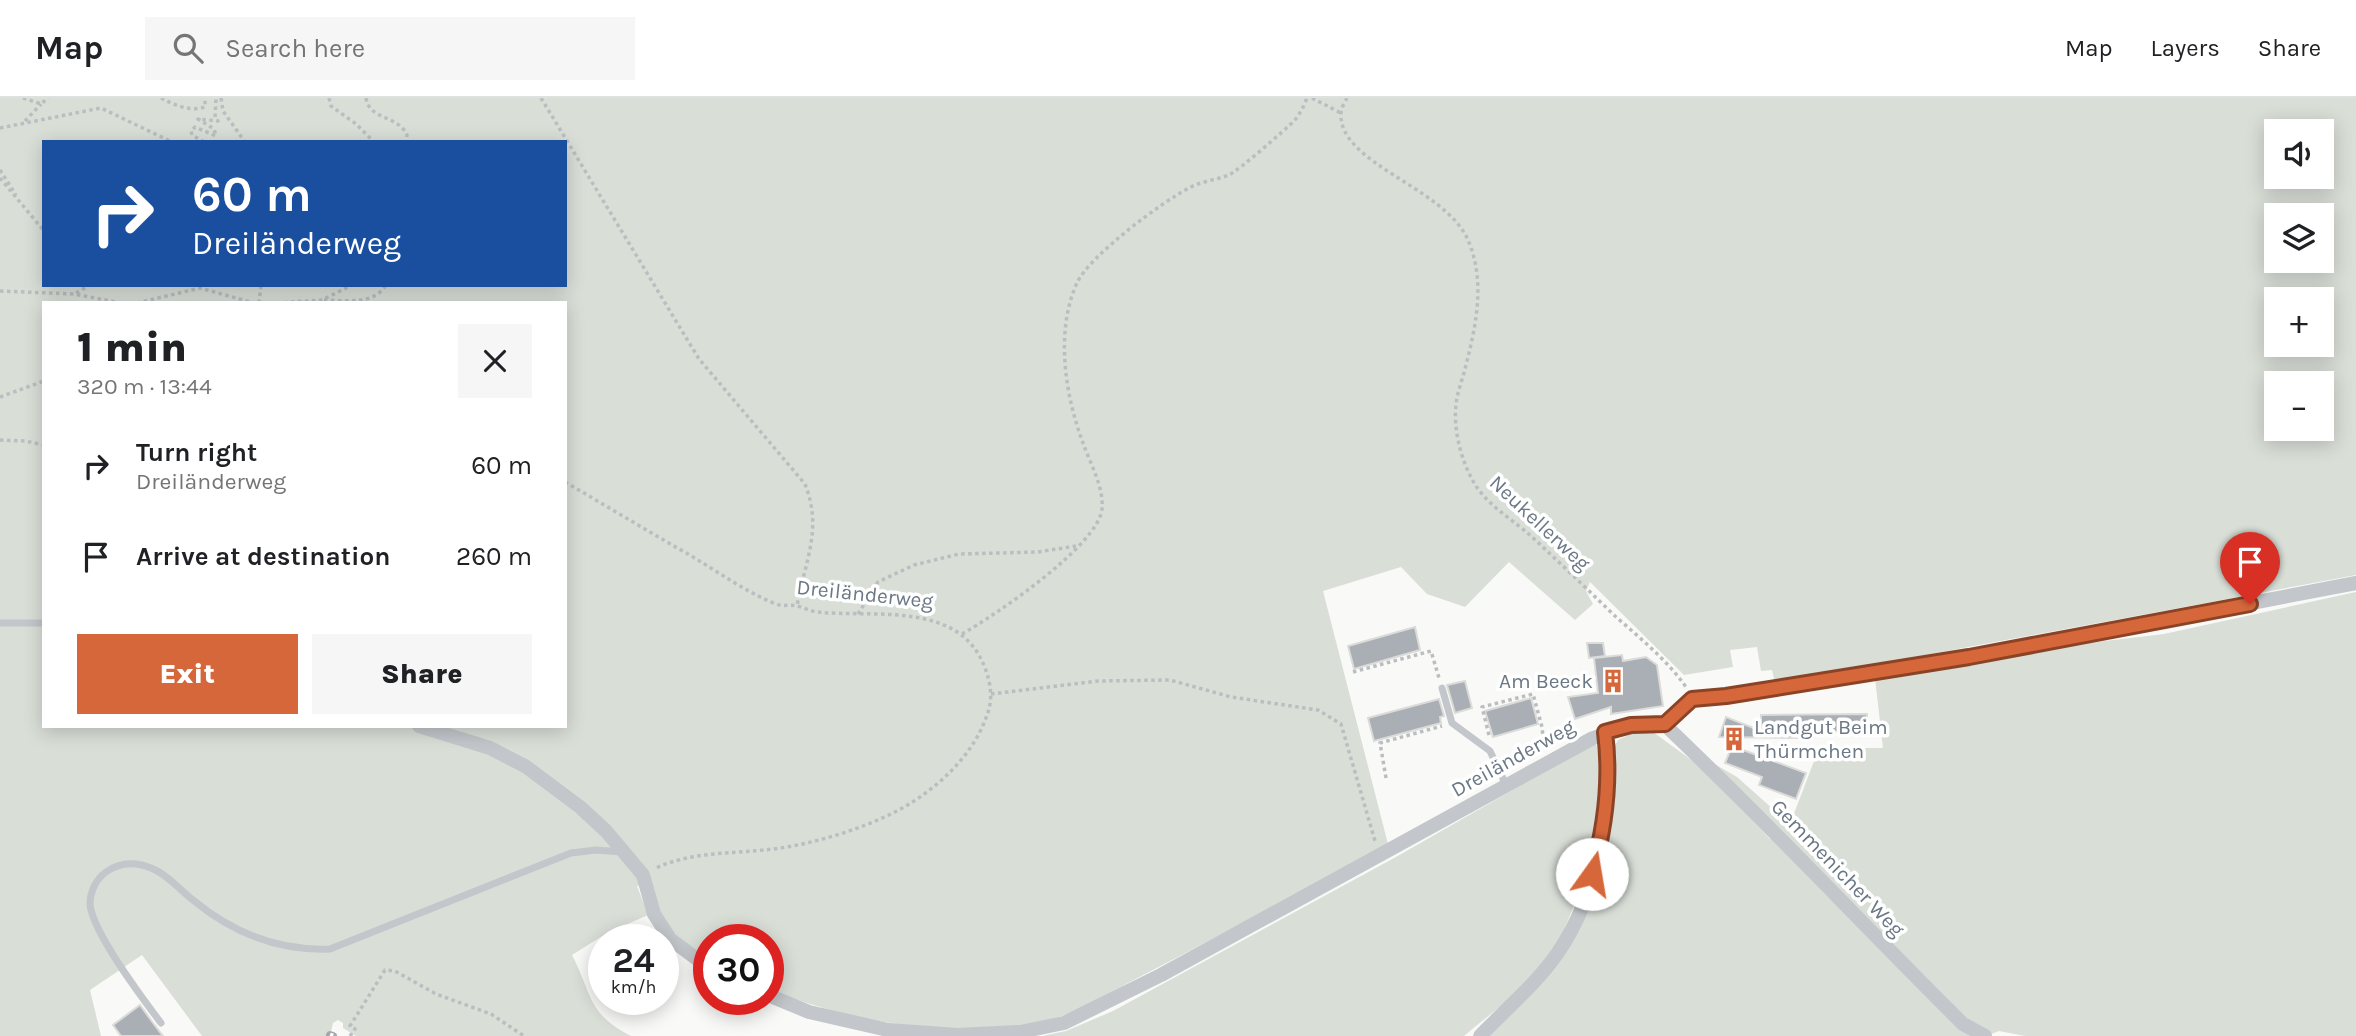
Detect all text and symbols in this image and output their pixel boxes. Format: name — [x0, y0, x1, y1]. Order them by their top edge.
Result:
search box — [145, 17, 635, 80]
text: Map — [35, 29, 103, 67]
icon: search — [169, 29, 207, 67]
text: Search here — [225, 33, 365, 64]
text: Map — [2065, 34, 2113, 62]
text: Layers — [2151, 34, 2220, 62]
text: Share — [2258, 34, 2321, 62]
map controls — [2264, 119, 2334, 441]
button: sound — [2264, 119, 2334, 189]
text: 60 m — [192, 166, 312, 223]
icon: right — [77, 168, 168, 259]
button: layers — [2264, 203, 2334, 273]
text: Dreiländerweg — [192, 225, 401, 262]
button: + — [2264, 287, 2334, 357]
text: 1 min — [77, 322, 187, 372]
button: close — [458, 324, 532, 398]
button: − — [2264, 371, 2334, 441]
text: 320 m · 13:44 — [77, 373, 212, 400]
text: Turn right — [136, 437, 257, 468]
icon: right — [77, 447, 115, 485]
text: 60 m — [471, 450, 532, 481]
text: Dreiländerweg — [136, 468, 286, 495]
street label: Neukellerweg — [1485, 470, 1595, 576]
pin — [2220, 532, 2280, 604]
icon: arrive — [77, 538, 115, 576]
text: Arrive at destination — [136, 541, 390, 572]
text: 260 m — [456, 541, 532, 572]
icon: arrive — [2231, 543, 2269, 581]
street label: Dreiländerweg — [795, 575, 935, 613]
button: Exit — [77, 634, 298, 714]
button: Share — [312, 634, 532, 714]
building icon: Am Beeck — [1599, 667, 1627, 695]
place label: Am Beeck — [1499, 669, 1593, 693]
street label: Dreiländerweg — [1447, 714, 1579, 802]
place label: Landgut Beim Thürmchen — [1754, 715, 1888, 763]
building icon: Landgut Beim Thürmchen — [1720, 725, 1748, 753]
street label: Gemmenicher Weg — [1767, 795, 1910, 942]
position arrow — [1555, 837, 1629, 911]
speed limit sign: 30 — [693, 924, 784, 1015]
text: 24 — [613, 940, 655, 981]
text: km/h — [611, 976, 656, 998]

